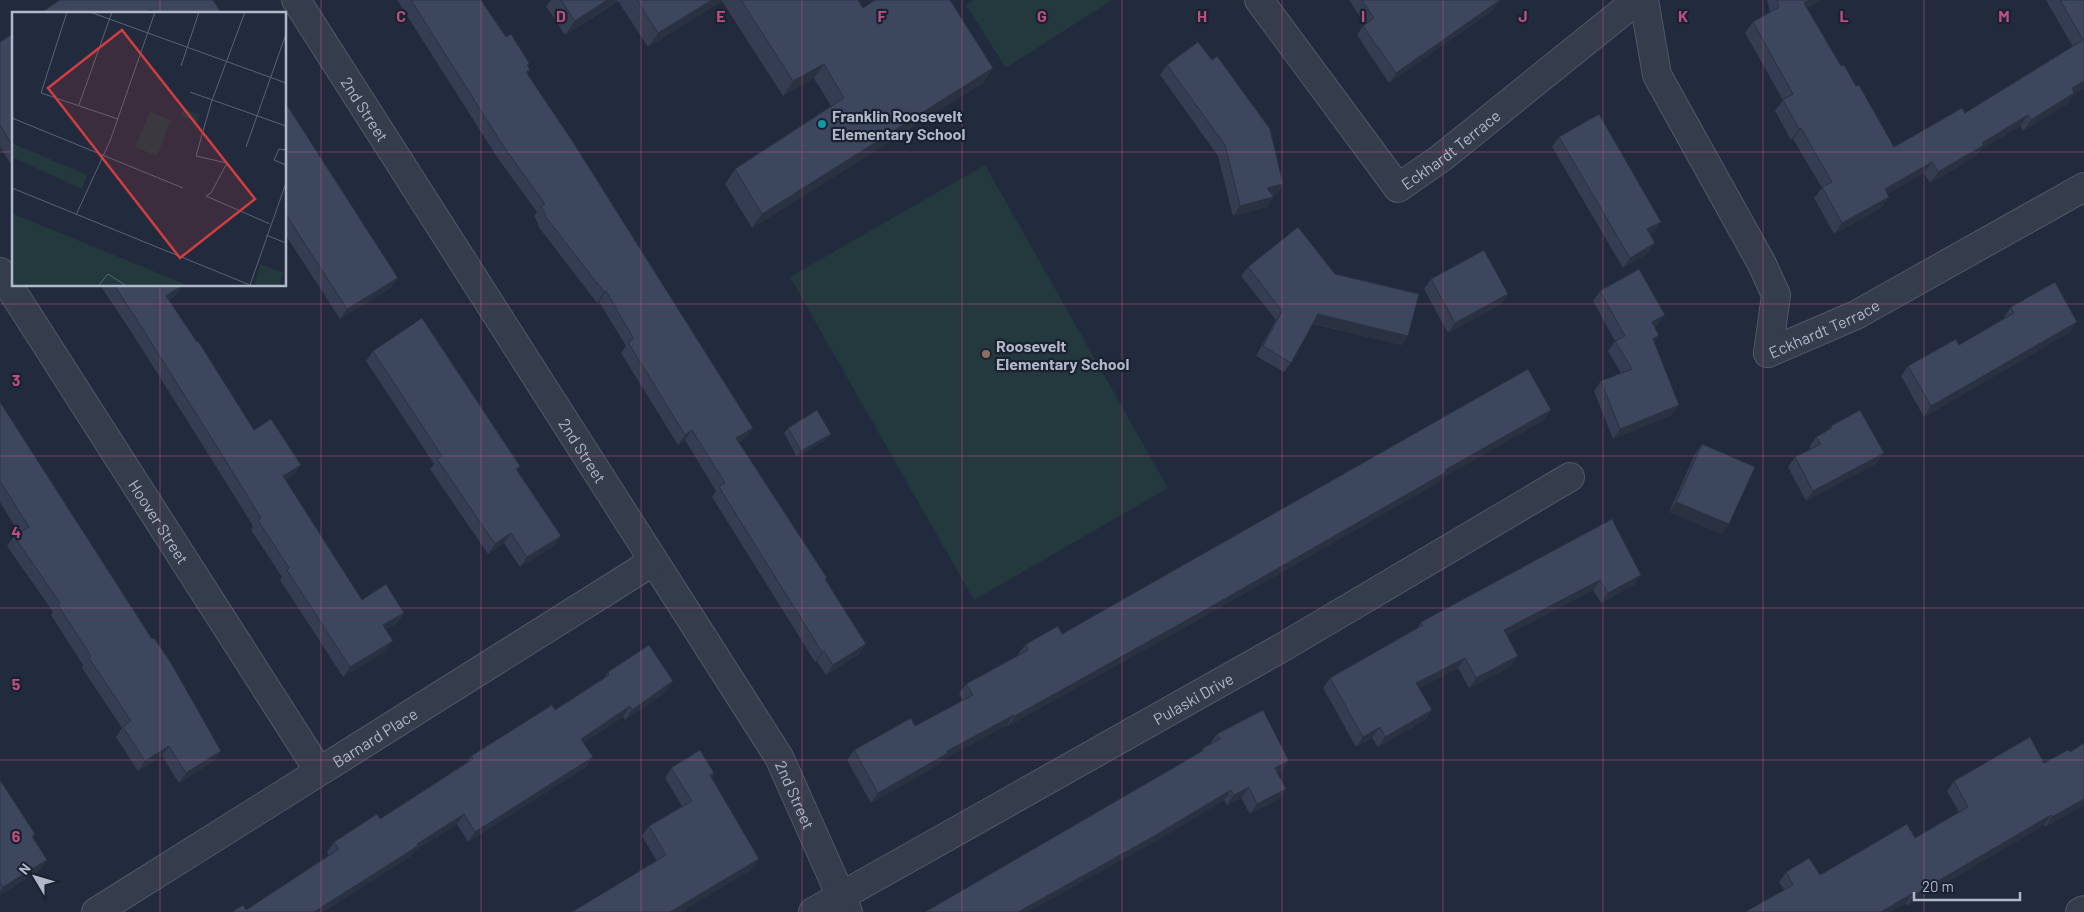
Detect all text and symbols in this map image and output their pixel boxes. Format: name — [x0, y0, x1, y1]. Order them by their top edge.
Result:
text: C — [396, 6, 406, 25]
text: D — [556, 6, 566, 25]
text: E — [716, 6, 726, 25]
text: F — [878, 6, 887, 25]
text: G — [1037, 6, 1047, 25]
text: H — [1197, 6, 1207, 25]
text: I — [1361, 6, 1365, 25]
text: J — [1518, 6, 1528, 25]
text: K — [1678, 6, 1688, 25]
text: L — [1839, 6, 1849, 25]
text: M — [1998, 6, 2010, 25]
inset map — [12, 12, 286, 286]
street label: 2nd Street — [338, 73, 393, 145]
street label: Eckhardt Terrace — [1397, 105, 1503, 193]
place label: Franklin Roosevelt Elementary School — [832, 106, 966, 143]
marker: Franklin Roosevelt Elementary School — [816, 118, 828, 130]
street label: Eckhardt Terrace — [1765, 295, 1882, 361]
place label: Roosevelt Elementary School — [996, 336, 1130, 373]
marker: Roosevelt Elementary School — [980, 348, 992, 360]
text: 3 — [12, 370, 20, 389]
street label: 2nd Street — [556, 414, 611, 486]
street label: Hoover Street — [126, 476, 193, 567]
text: 4 — [11, 522, 21, 541]
street label: Pulaski Drive — [1150, 668, 1236, 728]
text: 5 — [12, 674, 21, 693]
street label: Barnard Place — [329, 703, 420, 771]
street label: 2nd Street — [772, 757, 819, 832]
text: 6 — [12, 826, 21, 845]
north arrow — [10, 852, 60, 902]
text: N — [15, 860, 34, 878]
scale bar — [1914, 870, 2020, 902]
text: 20 m — [1922, 877, 1954, 895]

